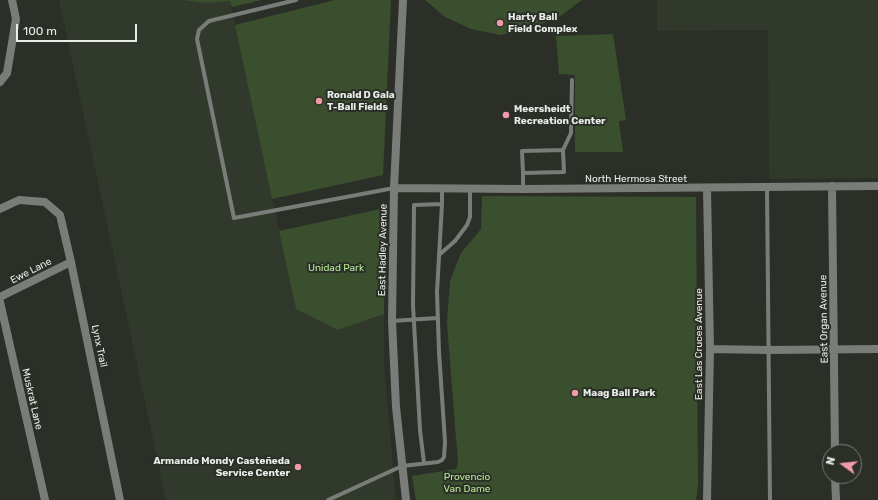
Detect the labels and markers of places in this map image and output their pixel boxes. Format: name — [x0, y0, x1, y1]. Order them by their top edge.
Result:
place label: Harty Ball Field Complex — [508, 11, 577, 34]
marker: Harty Ball Field Complex — [495, 18, 505, 28]
place label: Ronald D Gala T-Ball Fields — [327, 89, 395, 112]
marker: Ronald D Gala T-Ball Fields — [314, 96, 324, 106]
place label: Meersheidt Recreation Center — [514, 103, 606, 126]
marker: Meersheidt Recreation Center — [501, 110, 511, 120]
place label: Maag Ball Park — [583, 387, 655, 399]
marker: Maag Ball Park — [570, 388, 580, 398]
place label: Armando Mondy Casteñeda Service Center — [153, 455, 290, 478]
marker: Armando Mondy Casteñeda Service Center — [293, 462, 303, 472]

